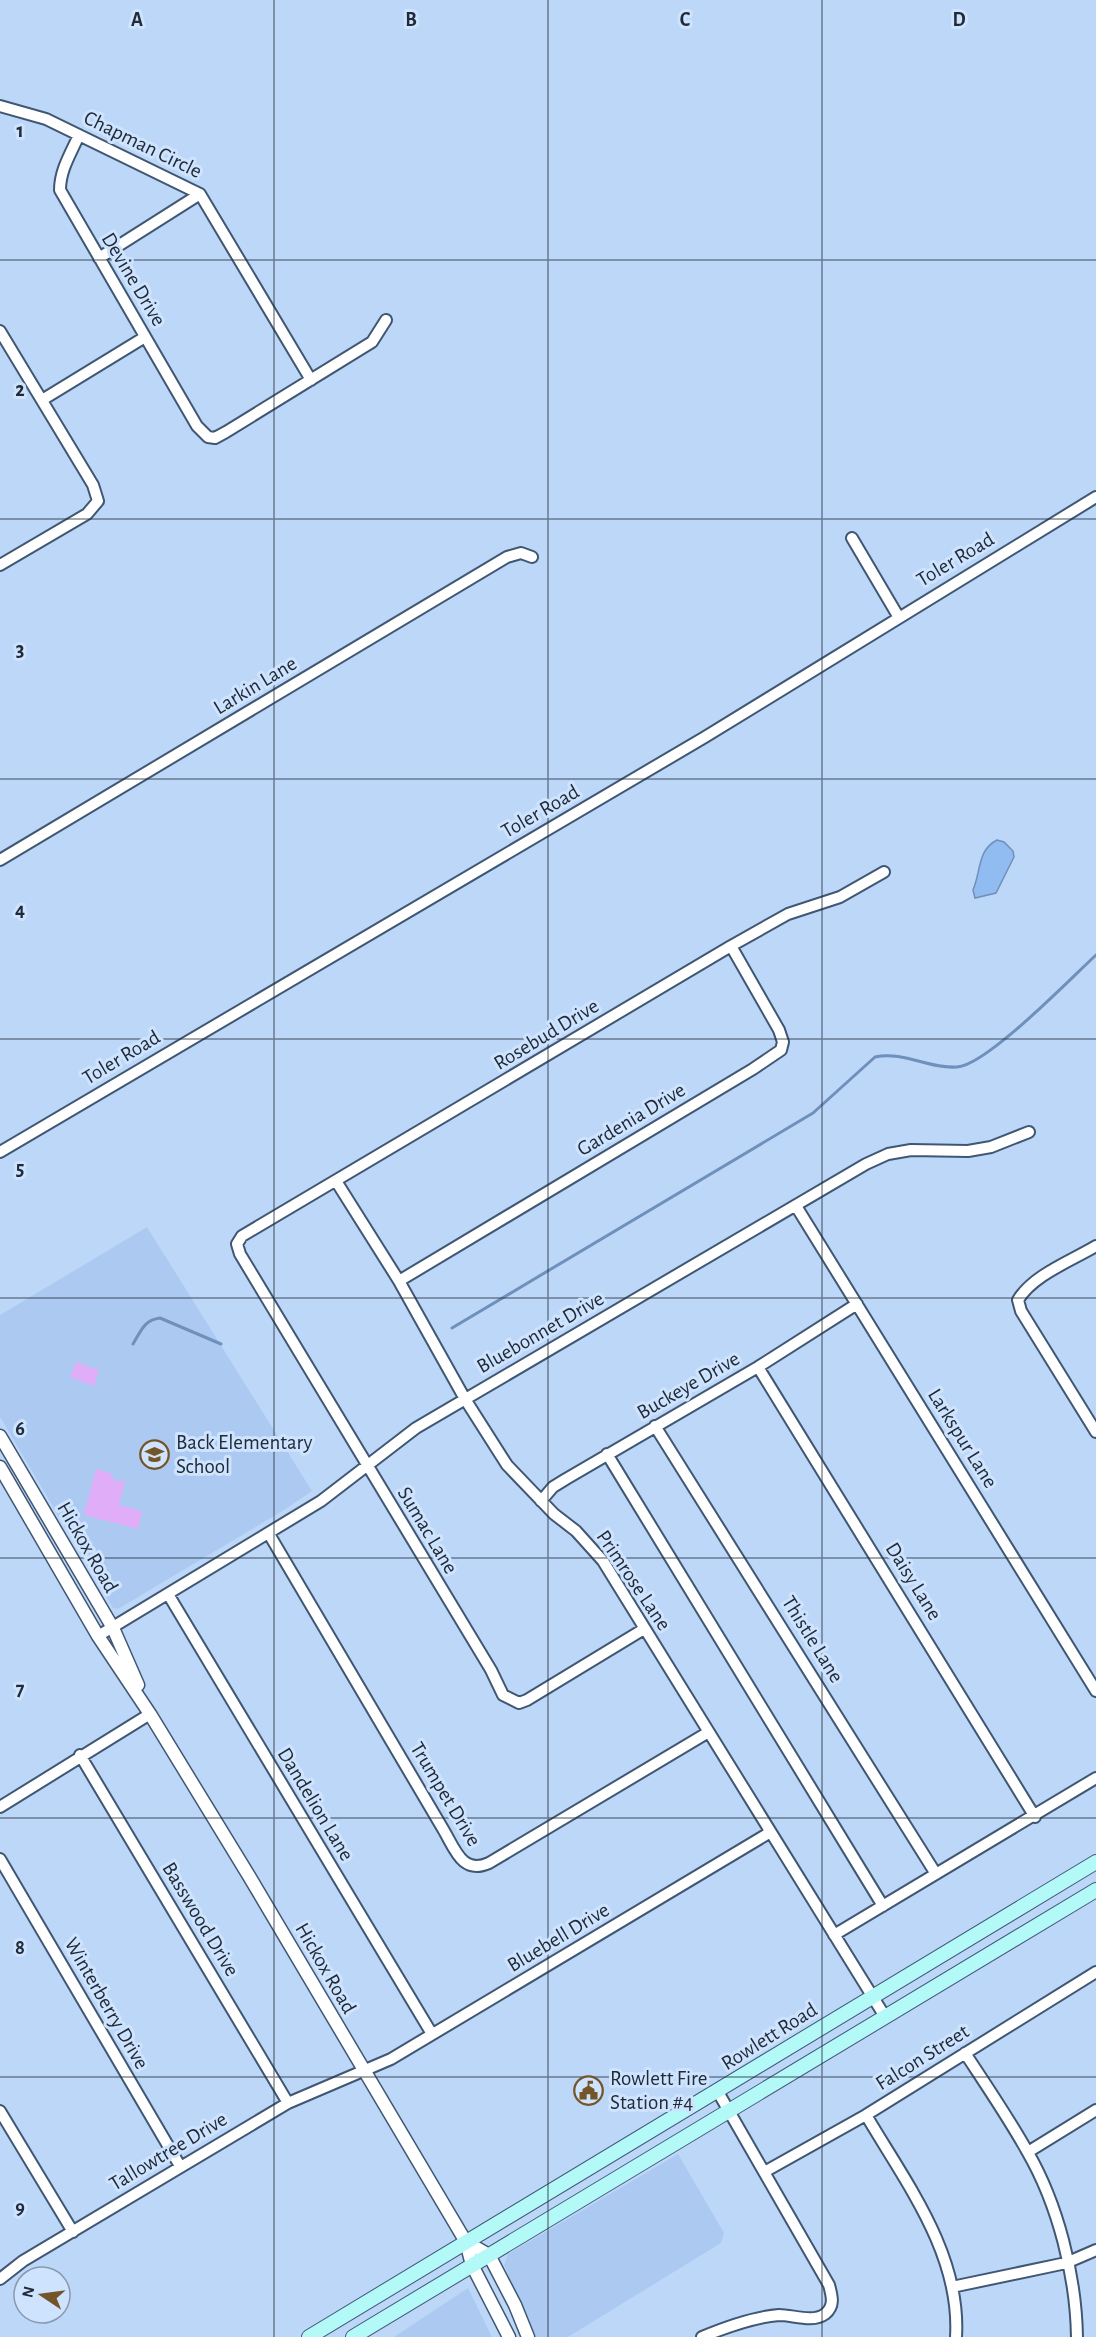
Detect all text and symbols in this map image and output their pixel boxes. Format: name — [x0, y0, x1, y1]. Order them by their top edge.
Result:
text: A — [131, 10, 143, 30]
text: B — [405, 10, 417, 30]
text: C — [680, 10, 691, 30]
text: D — [952, 10, 966, 30]
street label: Chapman Circle — [81, 107, 205, 182]
text: 1 — [16, 121, 24, 141]
street label: Devine Drive — [98, 229, 170, 330]
text: 2 — [15, 380, 25, 400]
street label: Toler Road — [913, 528, 998, 591]
text: 3 — [16, 640, 24, 660]
street label: Larkin Lane — [210, 653, 300, 718]
street label: Toler Road — [498, 781, 583, 842]
text: 4 — [15, 900, 25, 920]
street label: Rosebud Drive — [490, 995, 602, 1074]
street label: Toler Road — [79, 1026, 164, 1089]
street label: Gardenia Drive — [574, 1079, 689, 1160]
text: 5 — [16, 1159, 24, 1179]
street label: Bluebonnet Drive — [473, 1288, 607, 1377]
street label: Buckeye Drive — [633, 1348, 743, 1423]
street label: Larkspur Lane — [924, 1385, 1001, 1492]
text: 6 — [15, 1419, 25, 1439]
place label: Back Elementary School — [176, 1432, 313, 1477]
school or university icon: Back Elementary School — [139, 1438, 171, 1470]
street label: Sumac Lane — [394, 1483, 462, 1577]
street label: Hickox Road — [53, 1498, 122, 1596]
street label: Primrose Lane — [592, 1526, 675, 1634]
street label: Daisy Lane — [882, 1539, 946, 1624]
street label: Thistle Lane — [778, 1592, 847, 1686]
text: 7 — [16, 1679, 25, 1699]
street label: Trumpet Drive — [406, 1739, 485, 1850]
street label: Dandelion Lane — [274, 1744, 358, 1864]
street label: Basswood Drive — [158, 1859, 243, 1980]
street label: Bluebell Drive — [504, 1899, 613, 1976]
street label: Hickox Road — [291, 1919, 360, 2017]
street label: Winterberry Drive — [60, 1934, 153, 2073]
text: 8 — [15, 1938, 25, 1958]
street label: Rowlett Road — [718, 1999, 821, 2074]
street label: Falcon Street — [872, 2020, 973, 2094]
place label: Rowlett Fire Station #4 — [610, 2068, 707, 2113]
public building icon: Rowlett Fire Station #4 — [573, 2074, 605, 2106]
street label: Tallowtree Drive — [106, 2108, 231, 2195]
text: 9 — [15, 2198, 25, 2218]
north arrow — [12, 2265, 72, 2325]
text: N — [19, 2285, 37, 2299]

